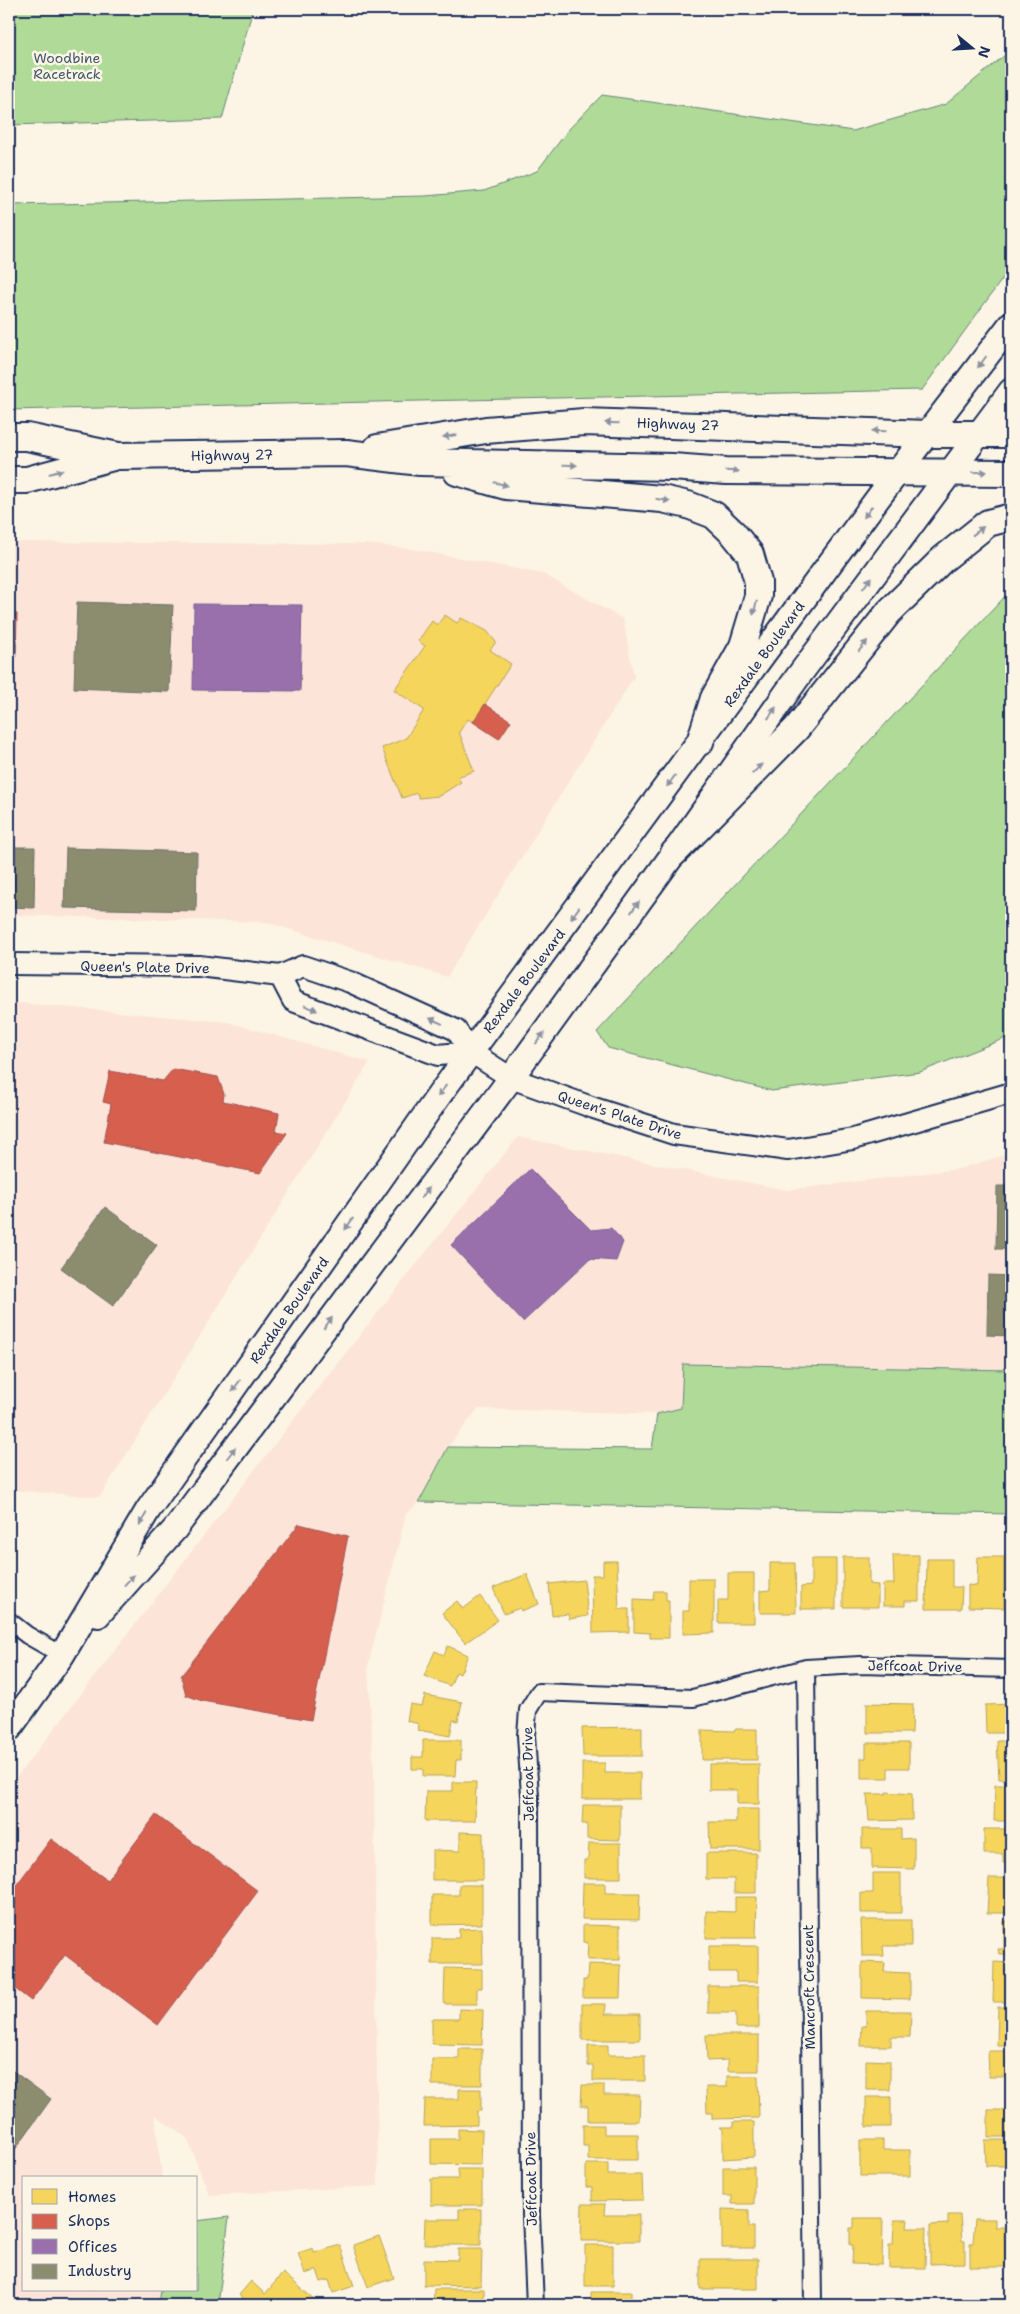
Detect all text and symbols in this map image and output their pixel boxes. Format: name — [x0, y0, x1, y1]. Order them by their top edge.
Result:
north arrow — [948, 22, 998, 72]
text: N — [974, 44, 995, 60]
park label: Woodbine Racetrack — [33, 49, 101, 83]
one-way arrow — [976, 355, 987, 368]
street label: Highway 27 — [636, 414, 720, 434]
one-way arrow — [603, 418, 619, 426]
one-way arrow — [871, 427, 887, 435]
one-way arrow — [442, 433, 458, 441]
street label: Highway 27 — [191, 445, 273, 465]
one-way arrow — [562, 461, 578, 469]
one-way arrow — [724, 467, 740, 475]
one-way arrow — [49, 468, 64, 476]
one-way arrow — [972, 468, 988, 476]
one-way arrow — [493, 480, 508, 488]
one-way arrow — [655, 496, 671, 504]
one-way arrow — [863, 505, 873, 519]
one-way arrow — [971, 526, 984, 537]
one-way arrow — [862, 576, 872, 590]
street label: Rexdale Boulevard — [720, 598, 808, 710]
one-way arrow — [751, 600, 759, 615]
one-way arrow — [858, 639, 868, 652]
one-way arrow — [767, 706, 777, 720]
one-way arrow — [751, 763, 763, 775]
one-way arrow — [666, 775, 676, 788]
one-way arrow — [630, 901, 641, 914]
one-way arrow — [570, 906, 580, 919]
street label: Rexdale Boulevard — [479, 925, 569, 1037]
street label: Queen's Plate Drive — [80, 957, 210, 977]
one-way arrow — [304, 1005, 319, 1012]
one-way arrow — [429, 1017, 443, 1025]
one-way arrow — [535, 1031, 545, 1045]
one-way arrow — [437, 1084, 448, 1097]
street label: Queen's Plate Drive — [556, 1086, 684, 1144]
one-way arrow — [420, 1187, 431, 1200]
one-way arrow — [344, 1218, 354, 1231]
street label: Rexdale Boulevard — [245, 1253, 333, 1367]
one-way arrow — [323, 1317, 334, 1330]
one-way arrow — [231, 1379, 241, 1393]
one-way arrow — [226, 1447, 236, 1460]
one-way arrow — [138, 1513, 147, 1526]
one-way arrow — [124, 1573, 135, 1586]
street label: Jeffcoat Drive — [867, 1656, 963, 1676]
street label: Jeffcoat Drive — [518, 1726, 538, 1822]
street label: Mancroft Crescent — [799, 1924, 819, 2050]
street label: Jeffcoat Drive — [521, 2131, 541, 2227]
legend — [22, 2176, 198, 2292]
text: Homes — [68, 2187, 116, 2207]
text: Shops — [68, 2211, 110, 2231]
text: Offices — [68, 2237, 117, 2257]
text: Industry — [68, 2261, 132, 2281]

